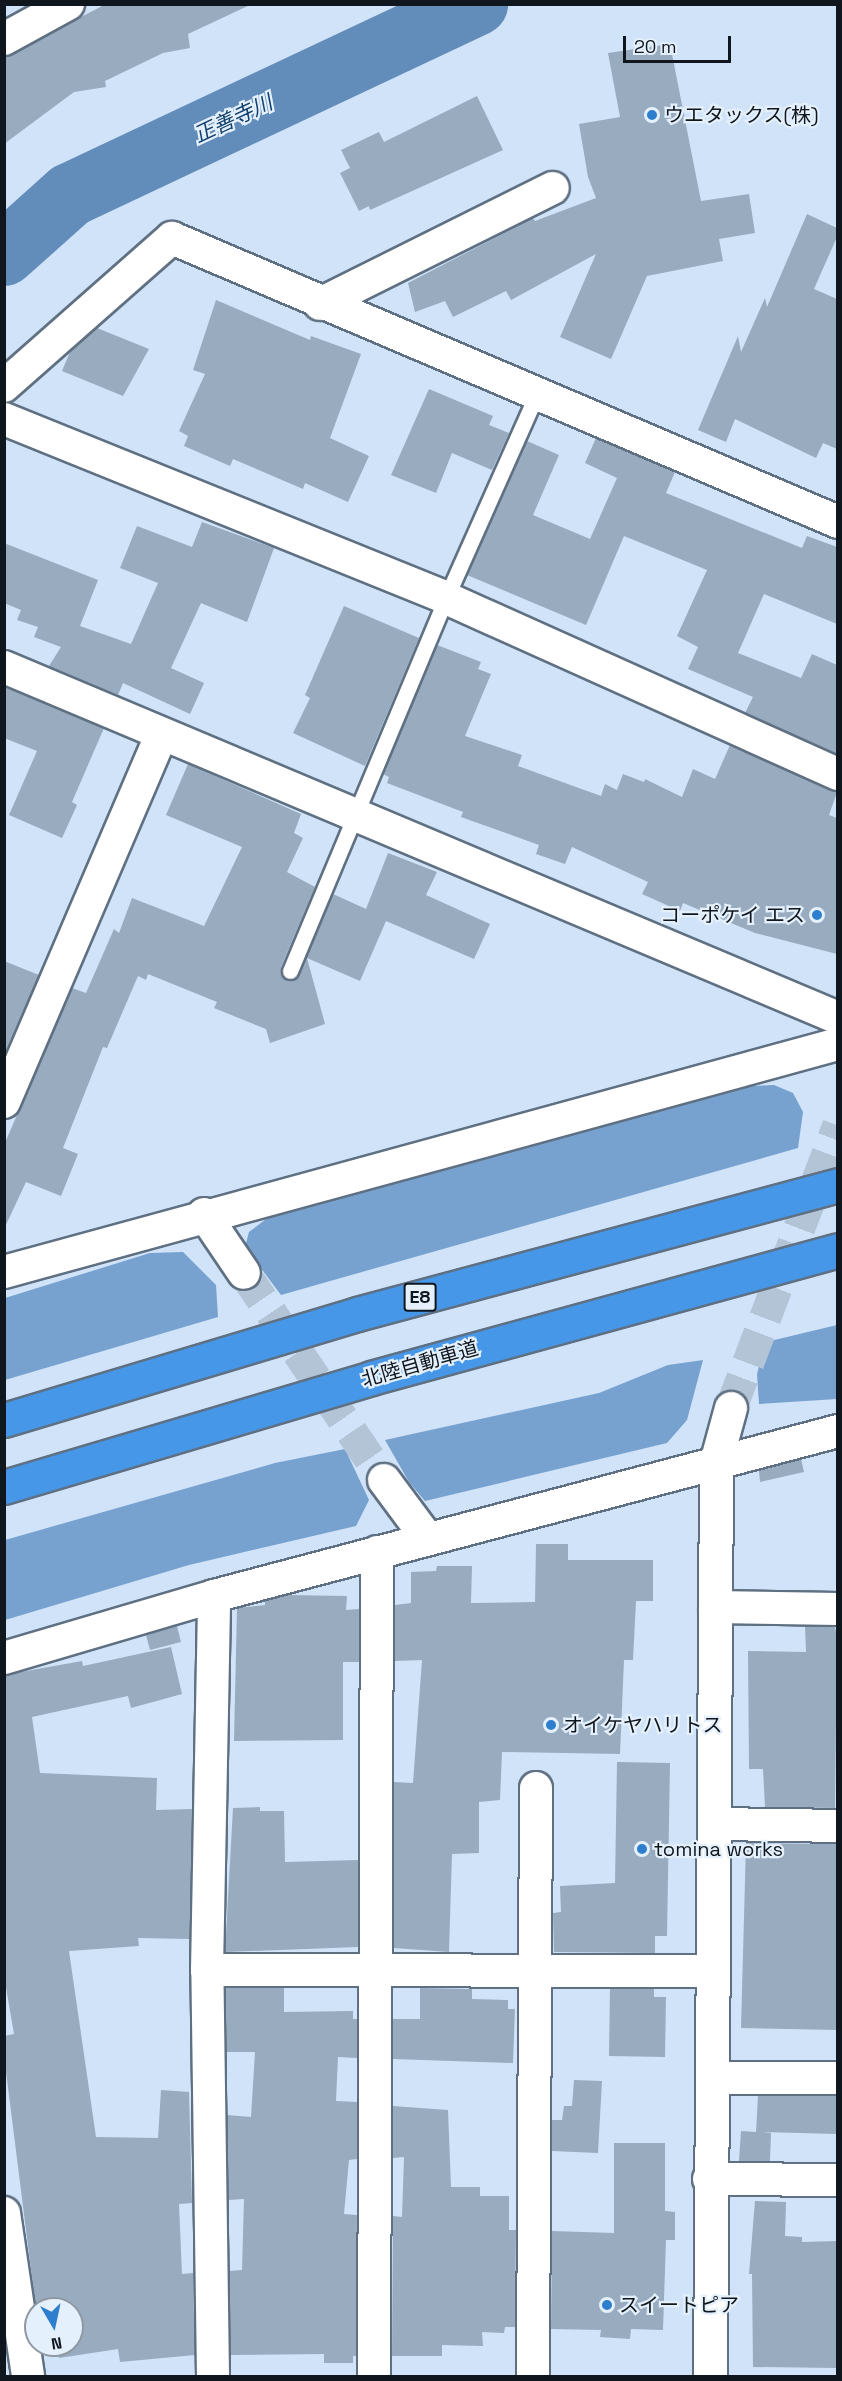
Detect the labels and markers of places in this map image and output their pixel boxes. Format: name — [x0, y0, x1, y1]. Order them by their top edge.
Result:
place label: ウエタックス(株) — [664, 103, 819, 127]
marker: ウエタックス(株) — [645, 108, 659, 122]
place label: コーポケイ エス — [660, 903, 805, 927]
marker: コーポケイ エス — [810, 908, 824, 922]
place label: オイケヤハリトス — [563, 1713, 723, 1737]
marker: オイケヤハリトス — [544, 1718, 558, 1732]
place label: tomina works — [654, 1837, 783, 1861]
marker: tomina works — [635, 1842, 649, 1856]
place label: スイートピア — [619, 2293, 739, 2317]
marker: スイートピア — [600, 2298, 614, 2312]

